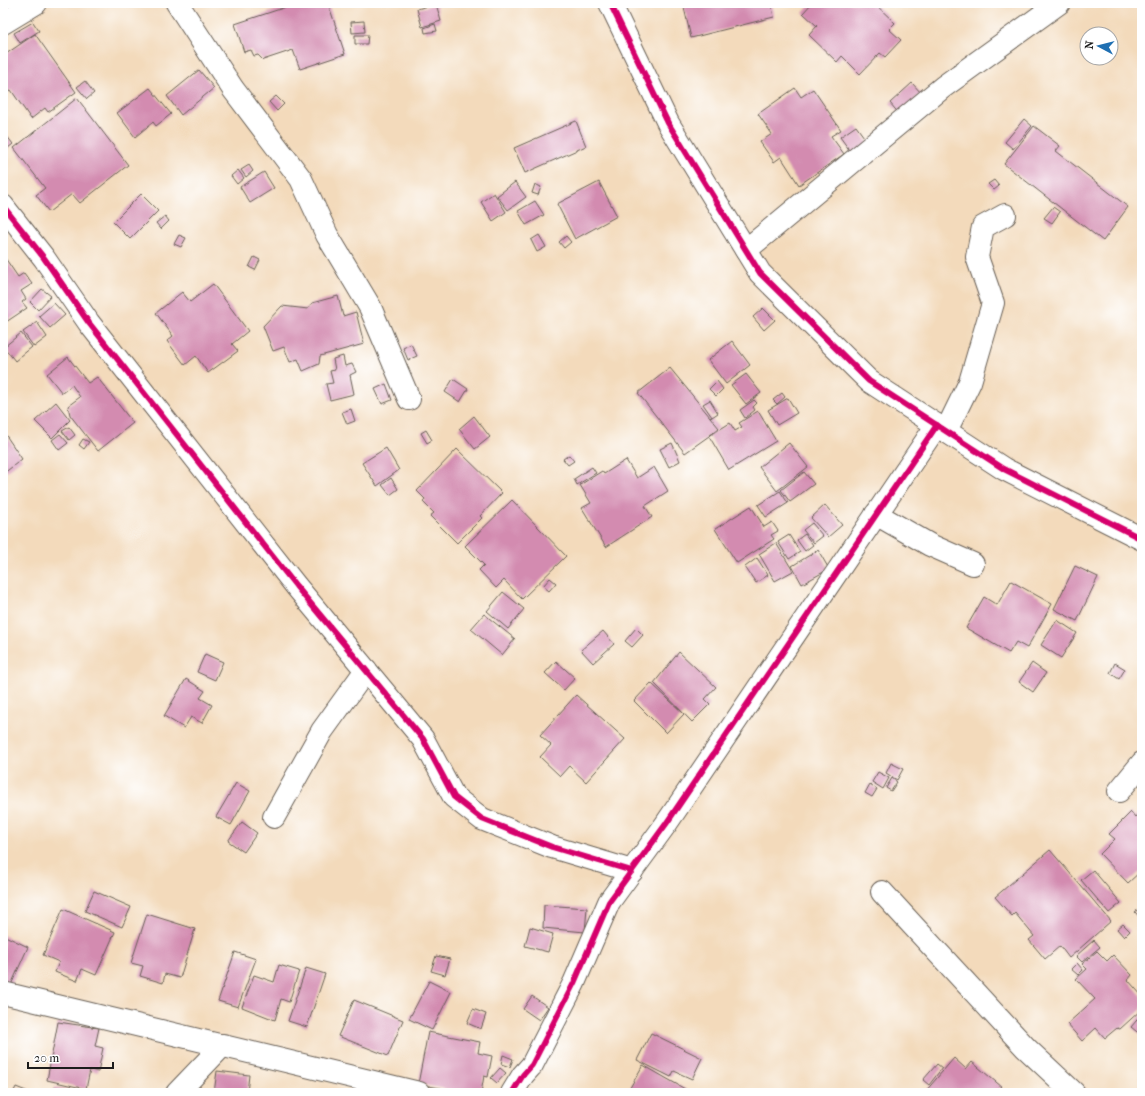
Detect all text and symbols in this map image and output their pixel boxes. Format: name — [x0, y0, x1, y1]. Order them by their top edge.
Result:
north arrow — [1079, 26, 1119, 66]
text: N — [1083, 39, 1097, 50]
scale bar — [28, 1044, 113, 1070]
text: 20 m — [34, 1051, 59, 1065]

